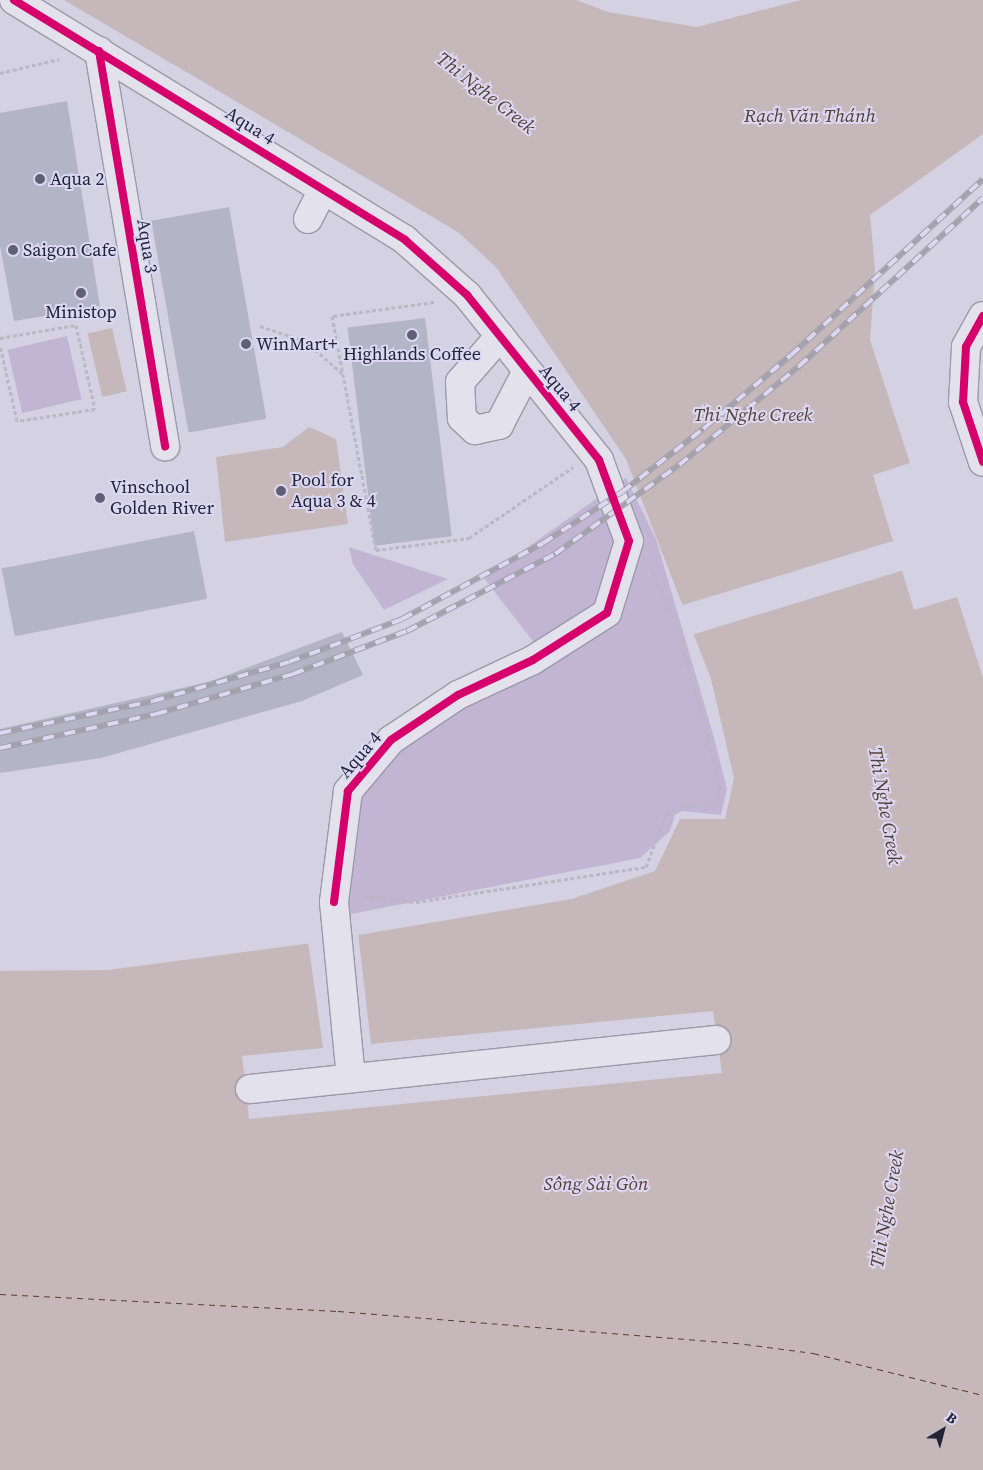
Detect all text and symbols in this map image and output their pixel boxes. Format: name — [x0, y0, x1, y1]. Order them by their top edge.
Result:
water label: Thi Nghe Creek — [432, 47, 540, 139]
street label: Aqua 4 — [221, 102, 279, 150]
water label: Rạch Văn Thánh — [744, 105, 876, 127]
place label: Aqua 2 — [50, 168, 104, 190]
marker: Aqua 2 — [34, 173, 46, 185]
street label: Aqua 3 — [132, 217, 162, 275]
place label: Saigon Cafe — [23, 239, 117, 261]
marker: Saigon Cafe — [7, 244, 19, 256]
marker: Ministop — [75, 287, 87, 299]
place label: Ministop — [45, 301, 117, 323]
marker: Highlands Coffee — [406, 329, 418, 341]
place label: WinMart+ — [256, 333, 338, 355]
marker: WinMart+ — [240, 338, 252, 350]
place label: Highlands Coffee — [343, 343, 481, 365]
street label: Aqua 4 — [534, 360, 586, 416]
water label: Thi Nghe Creek — [693, 404, 813, 426]
place label: Pool for Aqua 3 & 4 — [291, 470, 376, 512]
place label: Vinschool Golden River — [110, 477, 214, 520]
marker: Pool for Aqua 3 & 4 — [275, 485, 287, 497]
marker: Vinschool Golden River — [94, 492, 106, 504]
street label: Aqua 4 — [334, 727, 386, 783]
water label: Thi Nghe Creek — [863, 745, 907, 867]
water label: Thi Nghe Creek — [865, 1148, 909, 1270]
water label: Sông Sài Gòn — [544, 1173, 648, 1195]
north arrow — [918, 1405, 968, 1455]
text: B — [942, 1407, 962, 1429]

